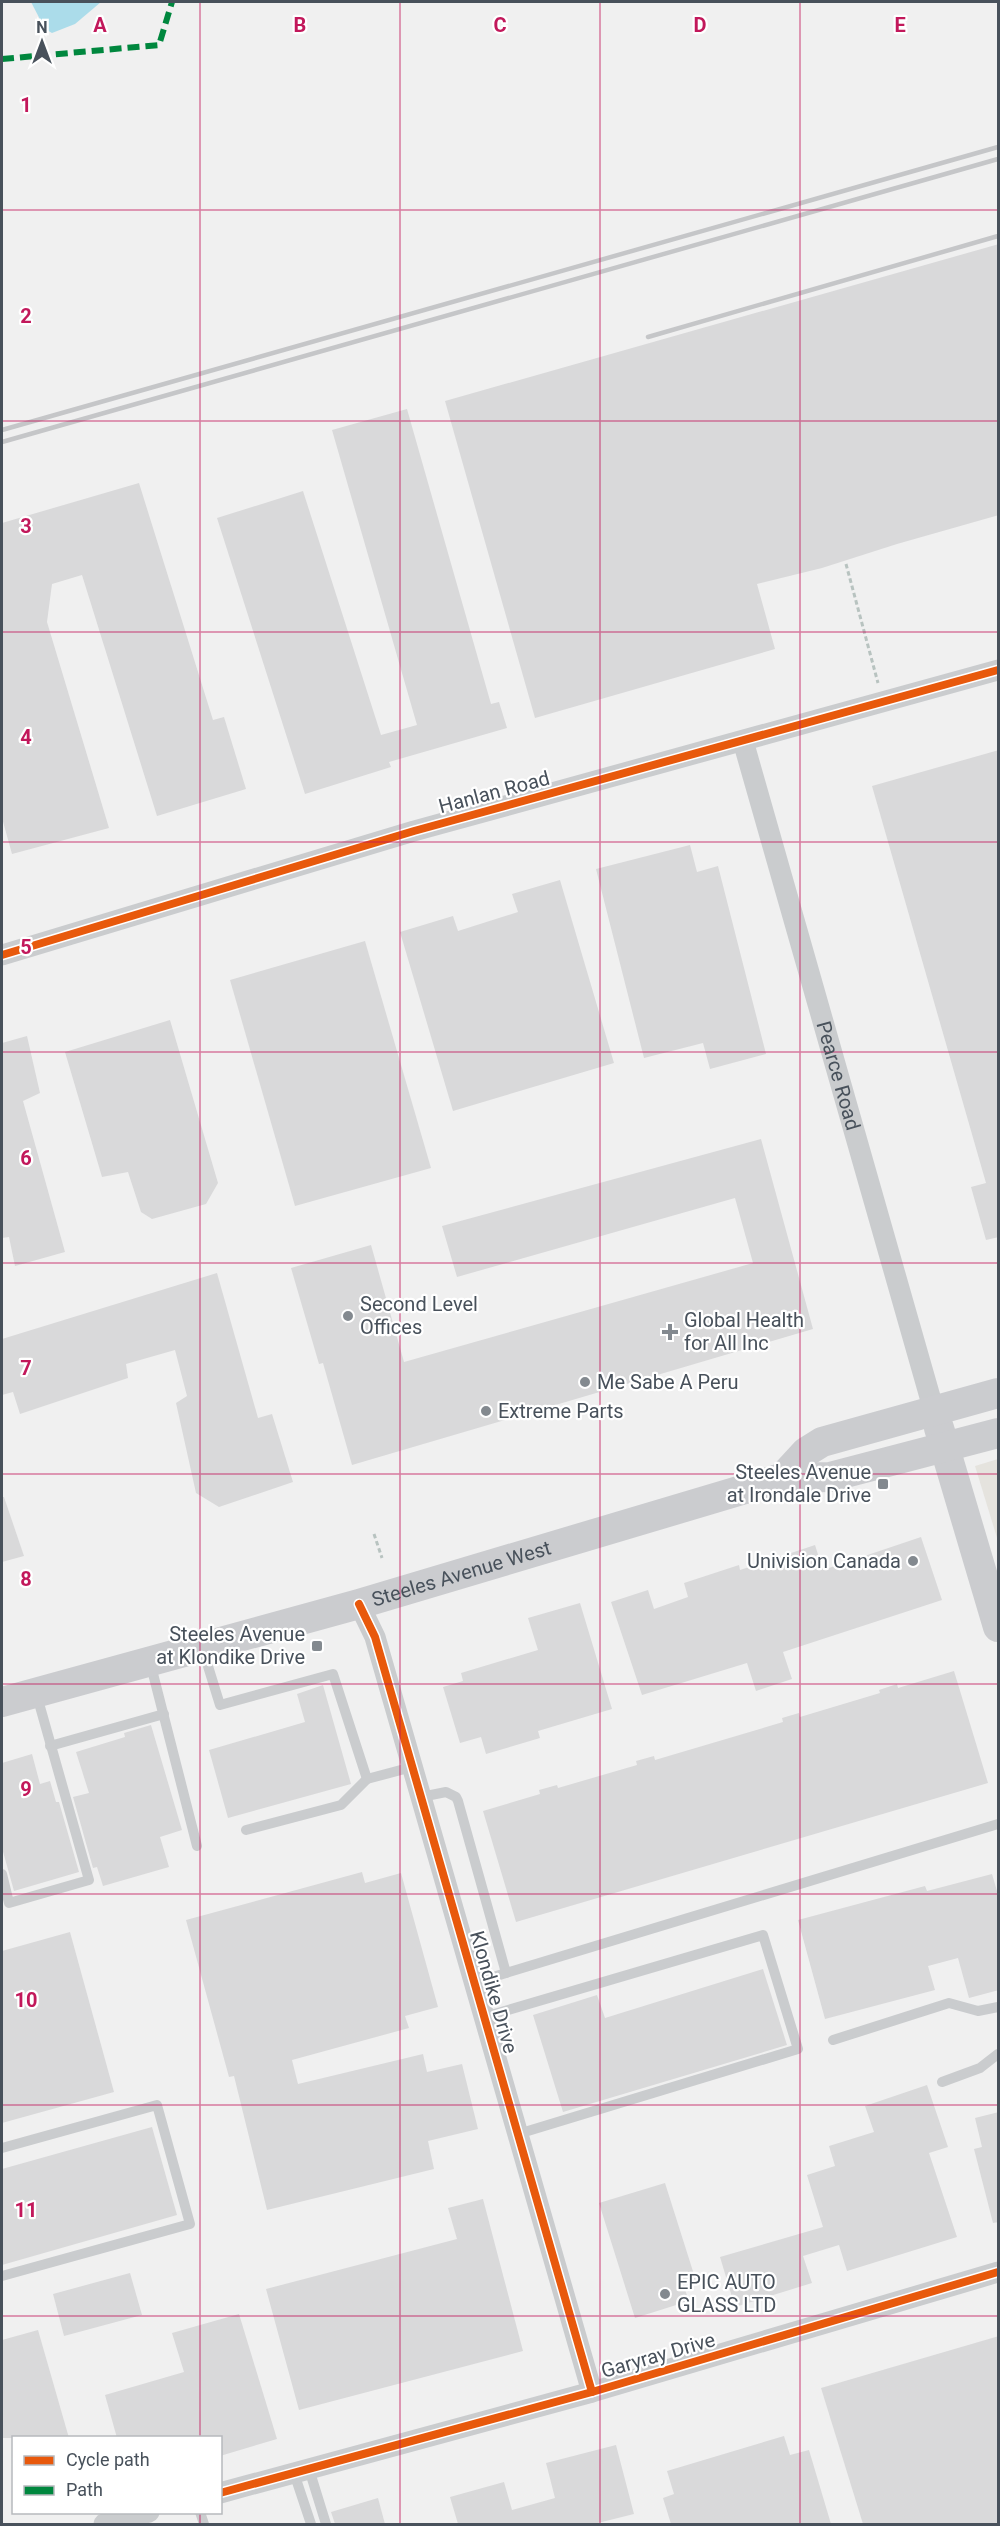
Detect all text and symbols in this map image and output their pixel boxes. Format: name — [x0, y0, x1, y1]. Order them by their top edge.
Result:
north arrow — [12, 12, 72, 72]
text: A — [93, 13, 107, 37]
text: B — [294, 13, 306, 37]
text: C — [493, 13, 507, 37]
text: D — [694, 13, 707, 37]
text: E — [894, 13, 906, 37]
text: N — [36, 18, 48, 37]
text: 1 — [20, 93, 32, 117]
text: 2 — [20, 304, 32, 328]
text: 3 — [20, 514, 32, 538]
text: 4 — [20, 725, 32, 749]
street label: Hanlan Road — [436, 766, 552, 818]
text: 5 — [20, 935, 32, 959]
street label: Pearce Road — [811, 1018, 865, 1133]
text: 6 — [20, 1146, 32, 1170]
place label: Second Level Offices — [360, 1292, 478, 1339]
place label: Global Health for All Inc — [684, 1308, 804, 1355]
marker: Second Level Offices — [341, 1309, 355, 1323]
marker: Global Health for All Inc — [661, 1323, 679, 1341]
text: 7 — [20, 1356, 32, 1380]
place label: Me Sabe A Peru — [597, 1370, 738, 1394]
marker: Me Sabe A Peru — [578, 1375, 592, 1389]
place label: Extreme Parts — [498, 1399, 624, 1423]
marker: Extreme Parts — [479, 1404, 493, 1418]
place label: Steeles Avenue at Irondale Drive — [727, 1460, 871, 1507]
marker: Steeles Avenue at Irondale Drive — [876, 1477, 890, 1491]
street label: Steeles Avenue West — [369, 1535, 554, 1612]
place label: Univision Canada — [747, 1549, 901, 1573]
marker: Univision Canada — [906, 1554, 920, 1568]
text: 8 — [20, 1567, 32, 1591]
place label: Steeles Avenue at Klondike Drive — [156, 1622, 305, 1669]
marker: Steeles Avenue at Klondike Drive — [310, 1639, 324, 1653]
text: 9 — [20, 1777, 32, 1801]
street label: Klondike Drive — [465, 1928, 523, 2056]
text: 10 — [15, 1988, 37, 2012]
text: 11 — [15, 2198, 37, 2222]
place label: EPIC AUTO GLASS LTD — [677, 2270, 776, 2317]
marker: EPIC AUTO GLASS LTD — [658, 2287, 672, 2301]
street label: Garyray Drive — [598, 2327, 718, 2383]
legend — [12, 2436, 222, 2514]
text: Cycle path — [66, 2449, 150, 2470]
text: Path — [66, 2479, 103, 2500]

